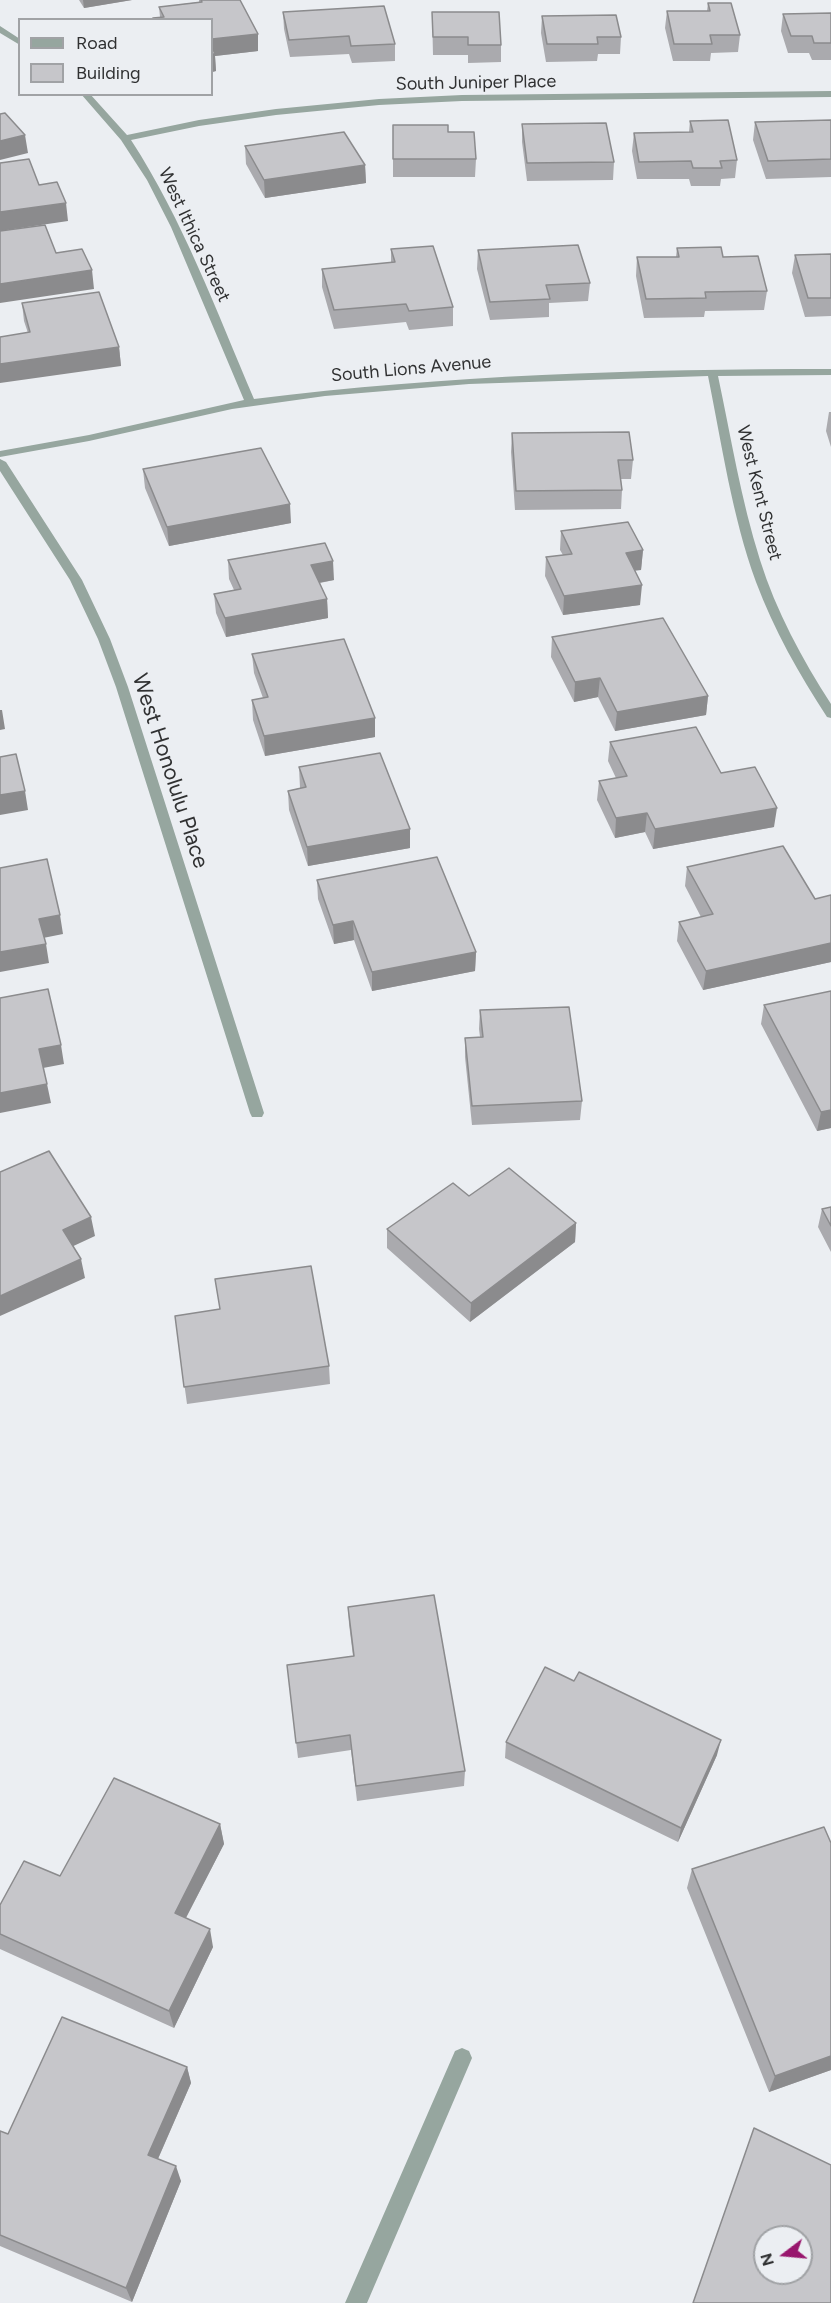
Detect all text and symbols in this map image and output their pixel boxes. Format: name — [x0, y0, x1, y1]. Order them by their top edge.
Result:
legend — [18, 18, 213, 96]
text: Road — [76, 32, 117, 54]
text: Building — [76, 62, 141, 84]
street label: South Juniper Place — [396, 71, 556, 95]
street label: West Ithica Street — [153, 164, 235, 306]
street label: South Lions Avenue — [330, 351, 492, 387]
street label: West Kent Street — [732, 423, 786, 563]
street label: West Honolulu Place — [126, 670, 214, 872]
north arrow — [753, 2225, 813, 2285]
text: N — [756, 2251, 778, 2268]

